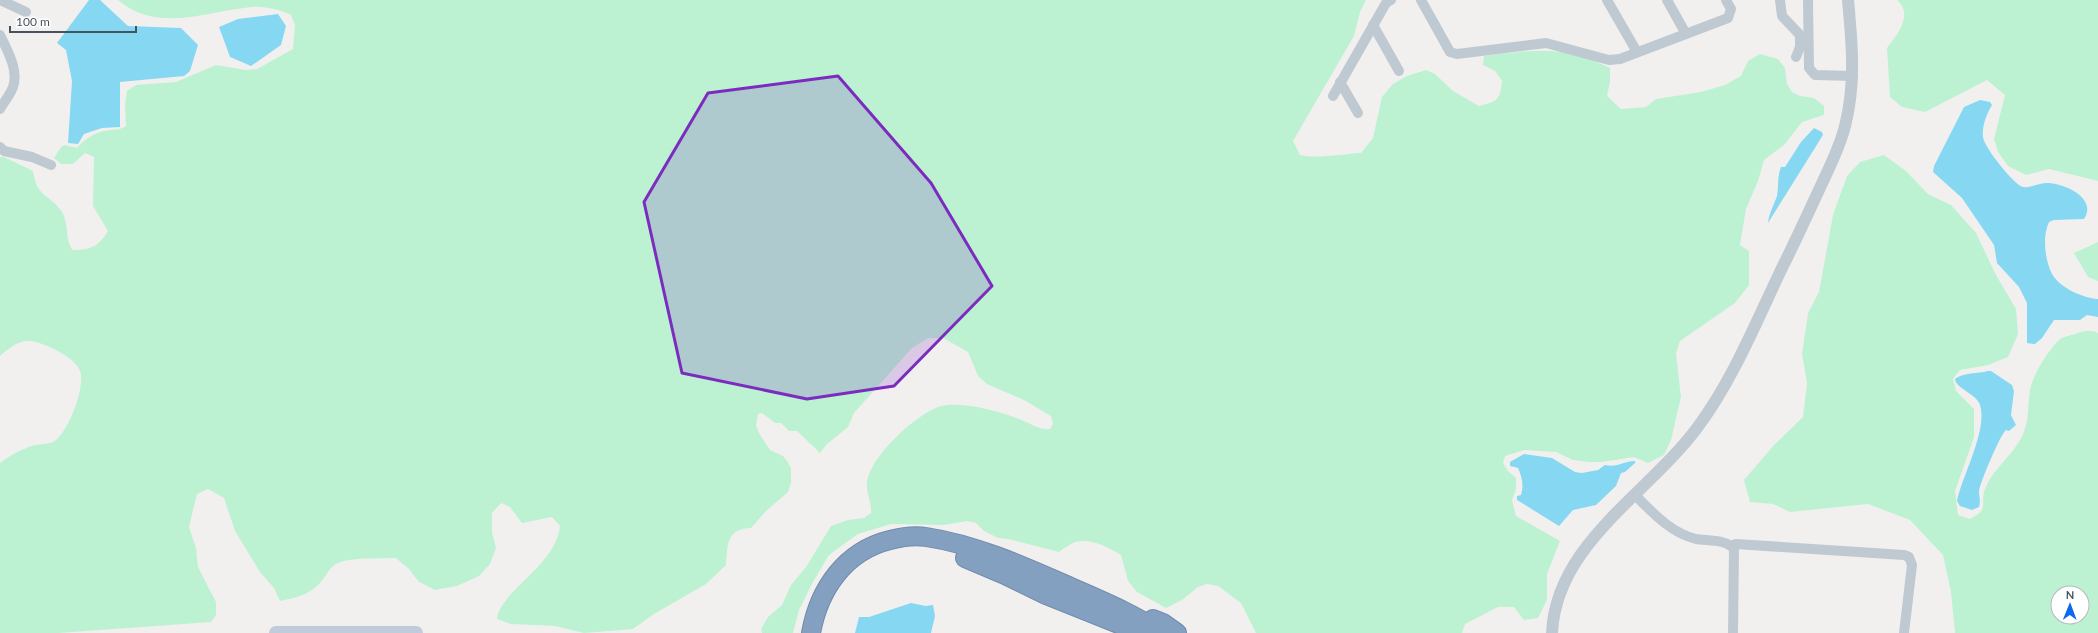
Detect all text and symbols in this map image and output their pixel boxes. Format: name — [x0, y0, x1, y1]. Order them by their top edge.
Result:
scale bar — [10, 8, 136, 34]
text: 100 m — [16, 14, 50, 29]
north arrow — [2050, 585, 2090, 625]
text: N — [2066, 588, 2075, 601]

